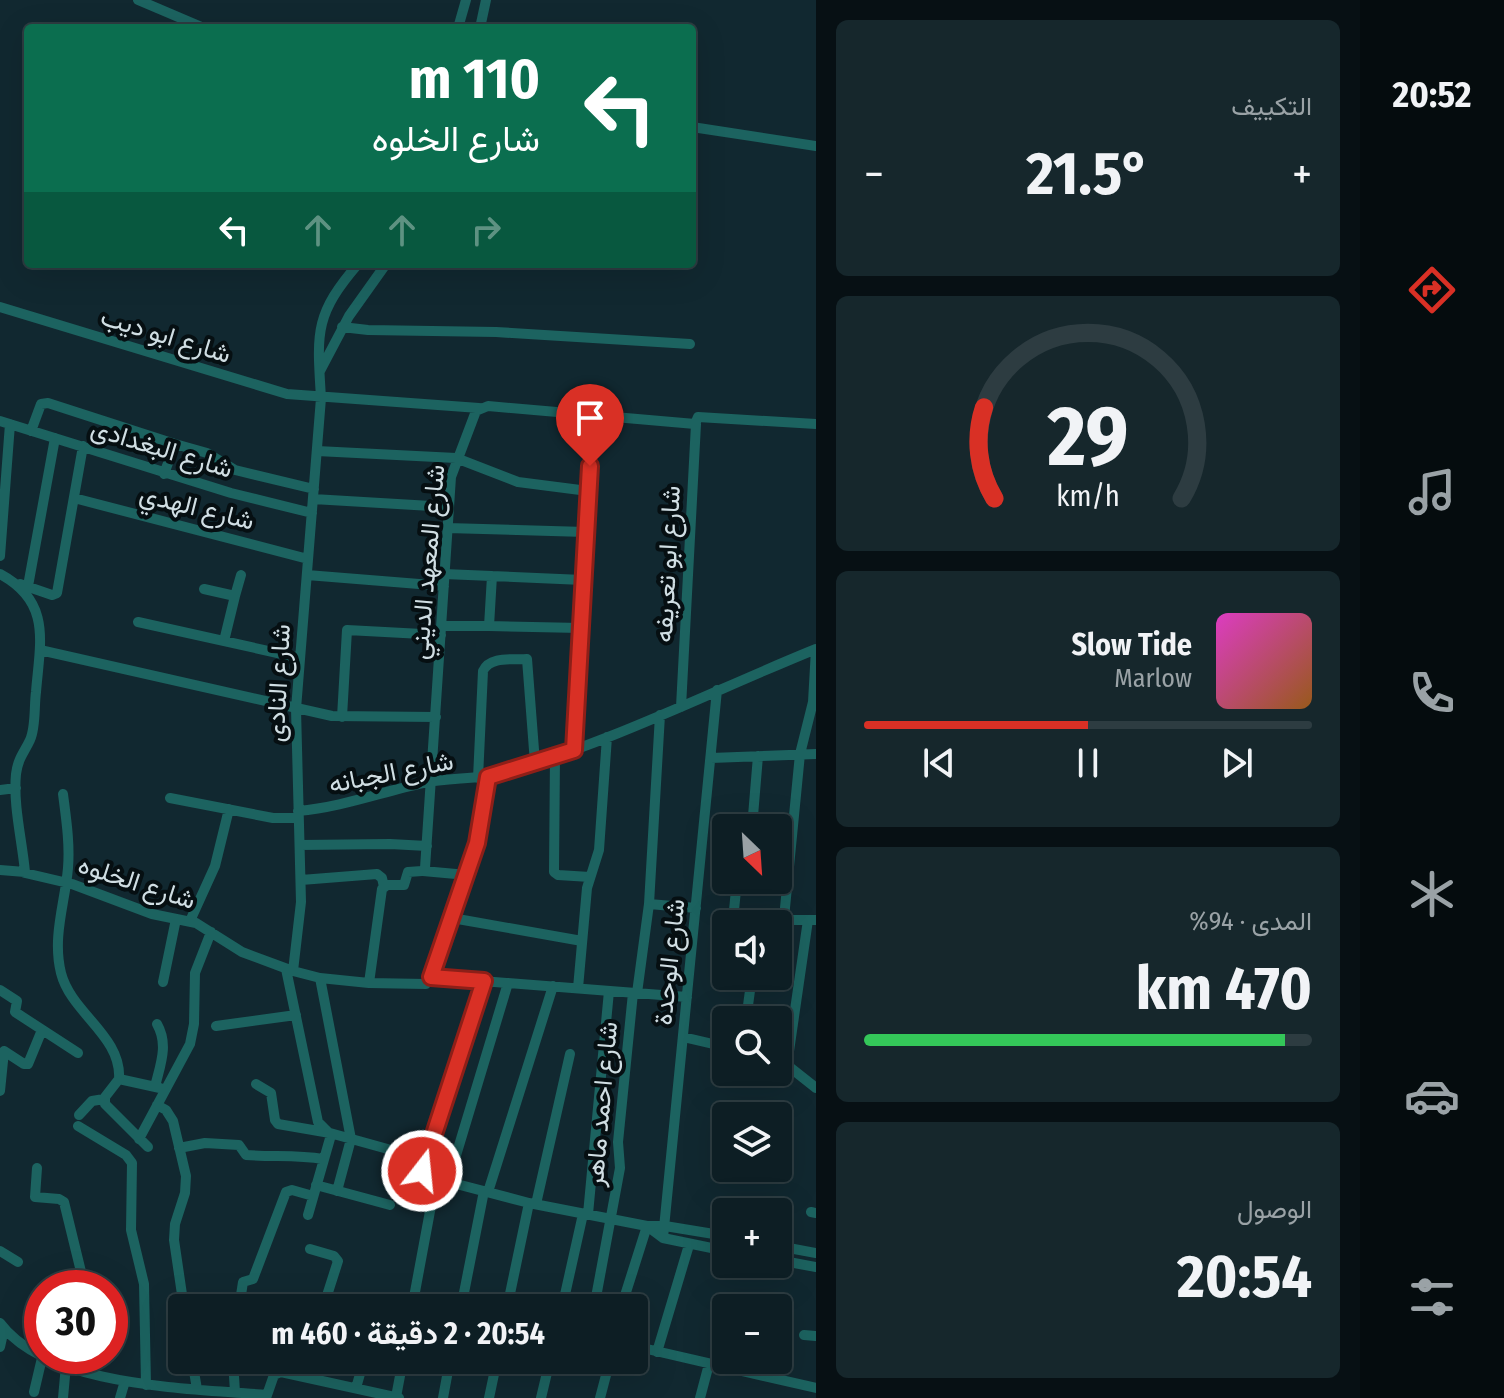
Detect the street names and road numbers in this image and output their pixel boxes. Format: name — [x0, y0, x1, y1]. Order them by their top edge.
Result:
street label: شارع ابو ديب — [96, 301, 235, 372]
street label: شارع البغدادى — [87, 412, 236, 487]
street label: شارع المعهد الديني — [404, 463, 456, 661]
street label: شارع الهدي — [135, 478, 257, 542]
street label: شارع ابو تعريفه — [648, 485, 689, 643]
street label: شارع النادى — [260, 623, 299, 743]
street label: شارع الجبانه — [326, 745, 456, 802]
street label: شارع الخلوه — [74, 849, 199, 918]
street label: شارع الوحدة — [647, 897, 694, 1027]
street label: شارع احمد ماهر — [579, 1020, 626, 1189]

